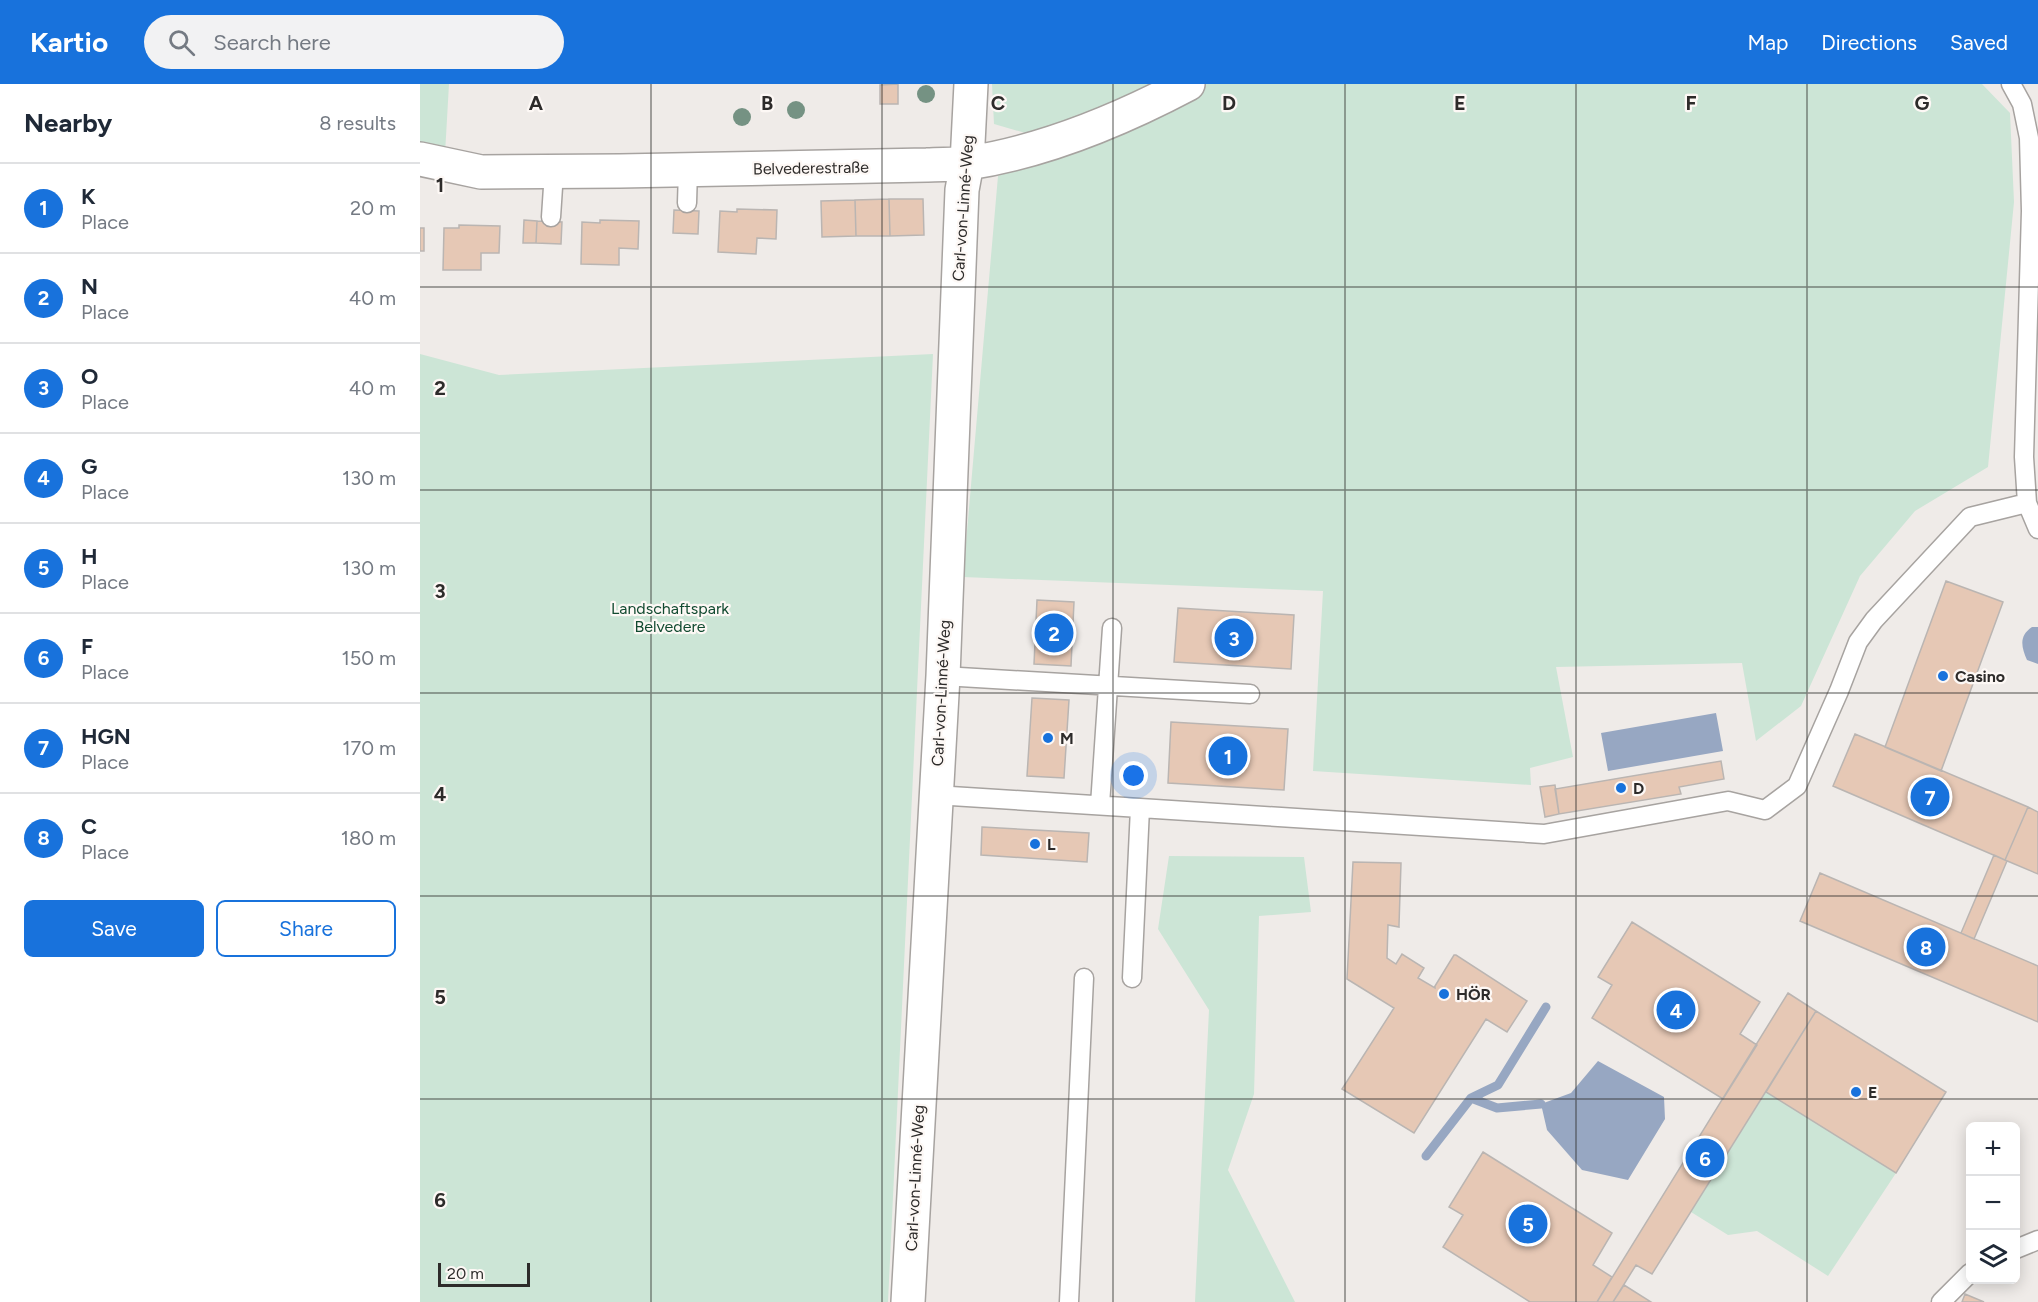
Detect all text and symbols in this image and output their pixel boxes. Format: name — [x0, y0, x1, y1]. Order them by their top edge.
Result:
search box — [144, 15, 564, 69]
text: Kartio — [30, 25, 108, 59]
icon: search — [165, 26, 198, 59]
text: Search here — [213, 29, 331, 56]
text: Map — [1747, 30, 1788, 55]
text: Directions — [1821, 30, 1917, 55]
text: Saved — [1950, 30, 2008, 55]
text: A — [529, 91, 544, 115]
text: B — [761, 91, 773, 115]
text: C — [991, 91, 1005, 115]
text: D — [1222, 91, 1236, 115]
text: E — [1454, 91, 1466, 115]
text: F — [1685, 91, 1697, 115]
text: G — [1915, 91, 1930, 115]
text: Nearby — [24, 107, 112, 139]
text: 8 results — [319, 111, 396, 135]
street label: Carl-von-Linné-Weg — [948, 134, 978, 282]
street label: Belvederestraße — [753, 157, 869, 179]
text: 1 — [436, 173, 444, 197]
text: K — [81, 183, 96, 210]
text: 1 — [39, 196, 48, 220]
text: 20 m — [350, 196, 396, 220]
text: Place — [81, 210, 129, 234]
text: N — [81, 273, 98, 300]
text: 2 — [38, 286, 49, 310]
text: 40 m — [349, 286, 396, 310]
text: Place — [81, 300, 129, 324]
text: O — [81, 363, 98, 390]
text: 3 — [38, 376, 49, 400]
text: 40 m — [349, 376, 396, 400]
text: 2 — [434, 376, 446, 400]
text: Place — [81, 390, 129, 414]
text: G — [81, 453, 97, 480]
text: 4 — [37, 466, 50, 490]
text: 130 m — [342, 466, 396, 490]
text: Place — [81, 480, 129, 504]
text: H — [81, 543, 98, 570]
text: 5 — [38, 556, 49, 580]
text: 130 m — [342, 556, 396, 580]
text: Place — [81, 570, 129, 594]
text: 3 — [434, 579, 446, 603]
park label: Landschaftspark Belvedere — [611, 599, 729, 636]
pin: 2 — [1034, 610, 1074, 656]
pin: 3 — [1214, 616, 1254, 660]
street label: Carl-von-Linné-Weg — [928, 619, 954, 767]
text: F — [81, 633, 93, 660]
text: 6 — [38, 646, 49, 670]
text: 150 m — [341, 646, 396, 670]
text: Place — [81, 660, 129, 684]
place label: Casino — [1955, 667, 2005, 686]
marker: Casino — [1936, 669, 1950, 683]
text: HGN — [81, 723, 131, 750]
place label: M — [1060, 729, 1074, 748]
marker: M — [1041, 731, 1055, 745]
pin: 1 — [1208, 734, 1248, 778]
text: 7 — [38, 736, 49, 760]
text: 170 m — [342, 736, 396, 760]
text: Place — [81, 750, 129, 774]
your location — [1119, 761, 1148, 790]
pin: 7 — [1910, 774, 1950, 820]
place label: D — [1633, 779, 1644, 798]
marker: D — [1614, 781, 1628, 795]
text: 4 — [434, 782, 447, 806]
text: C — [81, 813, 97, 840]
text: 8 — [37, 826, 50, 850]
text: 180 m — [341, 826, 396, 850]
place label: L — [1047, 835, 1056, 854]
marker: L — [1028, 837, 1042, 851]
text: Place — [81, 840, 129, 864]
button: Save — [24, 900, 204, 957]
button: Share — [216, 900, 396, 957]
pin: 8 — [1906, 924, 1946, 970]
text: 5 — [434, 985, 446, 1009]
place label: HÖR — [1456, 985, 1491, 1004]
marker: HÖR — [1437, 987, 1451, 1001]
pin: 4 — [1656, 988, 1696, 1032]
place label: E — [1868, 1083, 1877, 1102]
marker: E — [1849, 1085, 1863, 1099]
street label: Carl-von-Linné-Weg — [902, 1104, 928, 1252]
map controls — [1966, 1122, 2020, 1284]
button: + — [1966, 1122, 2020, 1176]
pin: 6 — [1686, 1136, 1724, 1180]
button: − — [1966, 1176, 2020, 1230]
text: 6 — [434, 1188, 446, 1212]
pin: 5 — [1508, 1202, 1548, 1246]
button: layers — [1966, 1230, 2020, 1284]
scale bar — [438, 1260, 530, 1288]
text: 20 m — [447, 1264, 484, 1283]

